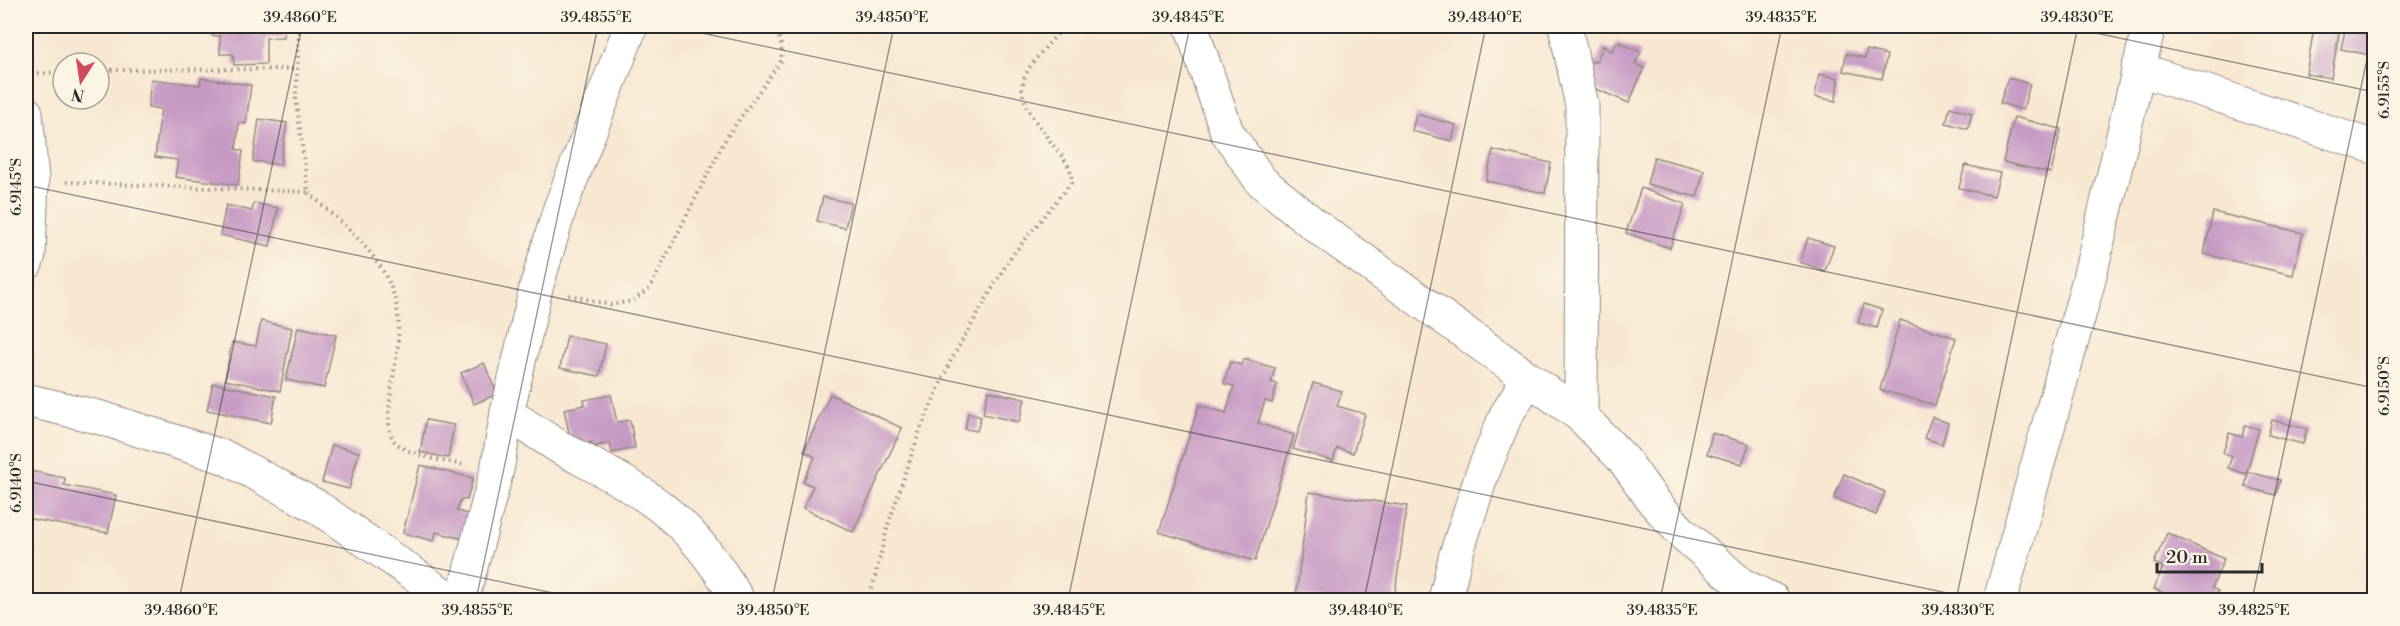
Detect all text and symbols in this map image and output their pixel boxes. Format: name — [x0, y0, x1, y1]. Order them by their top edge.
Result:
text: 39.4860°E — [263, 8, 337, 27]
text: 39.4855°E — [560, 8, 632, 27]
text: 39.4850°E — [856, 8, 928, 27]
text: 39.4845°E — [1152, 8, 1224, 27]
text: 39.4840°E — [1448, 8, 1522, 27]
text: 39.4835°E — [1745, 8, 1817, 27]
text: 39.4830°E — [2041, 8, 2113, 27]
north arrow — [51, 51, 111, 111]
text: 6.9155°S — [2375, 61, 2394, 119]
text: N — [69, 84, 86, 106]
text: 6.9145°S — [7, 158, 26, 216]
text: 6.9150°S — [2375, 356, 2394, 416]
text: 6.9140°S — [7, 453, 26, 513]
scale bar — [2157, 536, 2262, 574]
text: 20 m — [2166, 546, 2208, 569]
text: 39.4860°E — [144, 601, 218, 620]
text: 39.4855°E — [441, 601, 513, 620]
text: 39.4850°E — [737, 601, 809, 620]
text: 39.4845°E — [1033, 601, 1105, 620]
text: 39.4840°E — [1329, 601, 1403, 620]
text: 39.4835°E — [1626, 601, 1698, 620]
text: 39.4830°E — [1922, 601, 1994, 620]
text: 39.4825°E — [2218, 601, 2290, 620]

